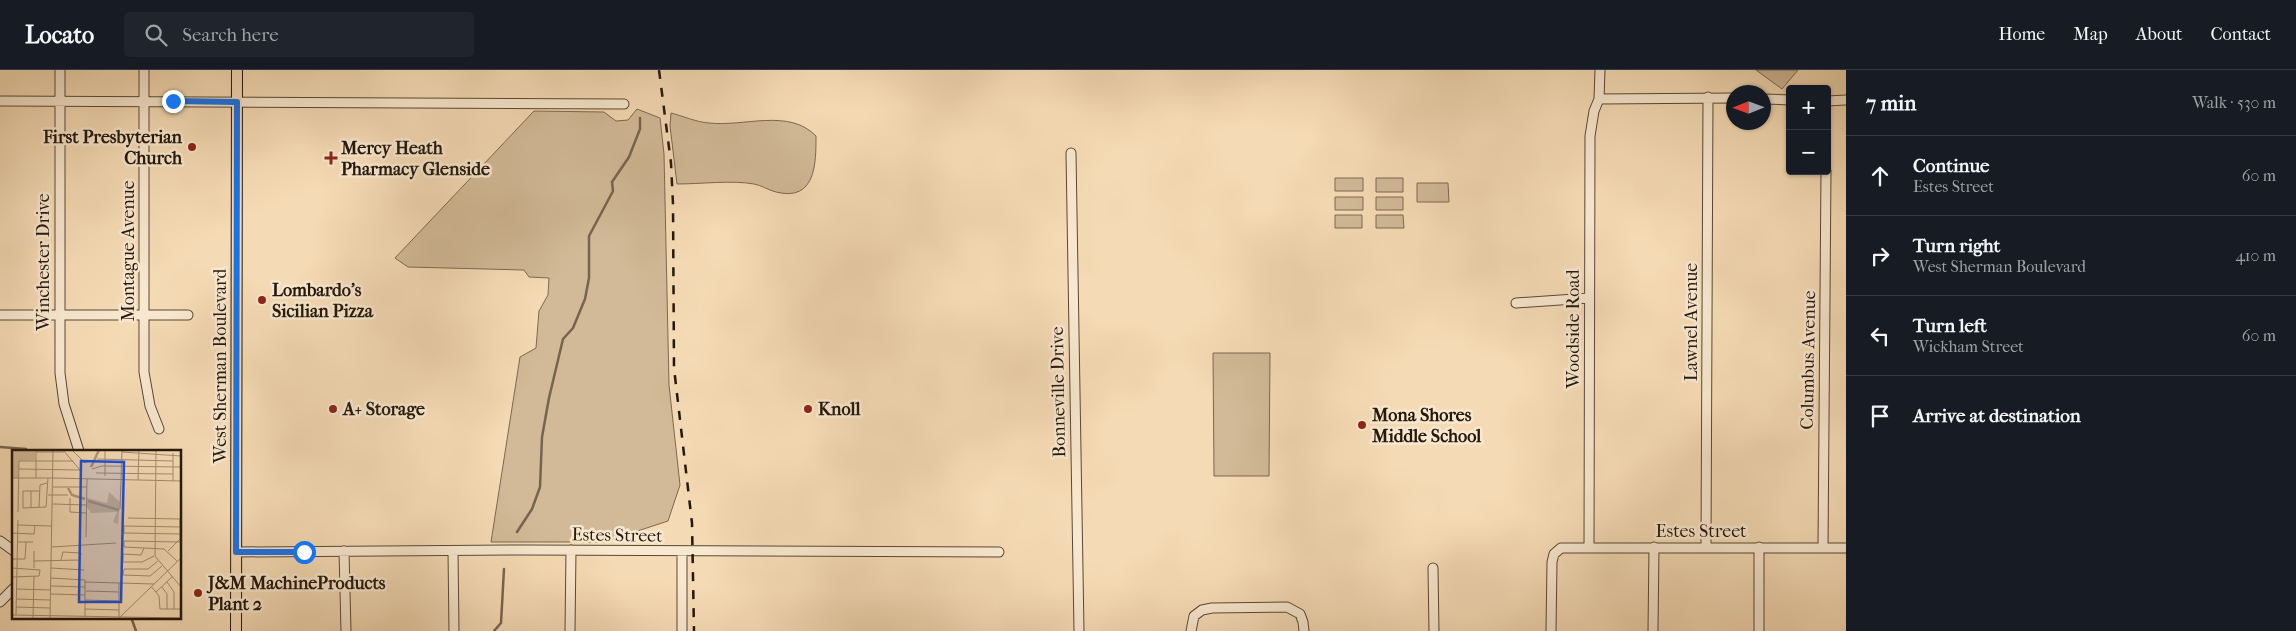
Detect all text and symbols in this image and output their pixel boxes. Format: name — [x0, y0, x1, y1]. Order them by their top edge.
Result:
search box — [124, 12, 474, 57]
text: Locato — [25, 21, 94, 49]
icon: search — [142, 21, 170, 49]
text: Search here — [182, 24, 279, 46]
text: Home — [1998, 24, 2045, 45]
text: Map — [2073, 24, 2108, 45]
text: About — [2136, 24, 2182, 45]
text: Contact — [2210, 24, 2271, 45]
north arrow — [1726, 85, 1771, 130]
map controls — [1786, 85, 1831, 175]
button: + — [1786, 85, 1831, 130]
route end — [162, 90, 185, 113]
text: 7 min — [1866, 91, 1917, 115]
text: Walk · 530 m — [2192, 93, 2276, 112]
place label: First Presbyterian Church — [42, 127, 183, 169]
button: − — [1786, 130, 1831, 175]
place label: Mercy Heath Pharmacy Glenside — [340, 138, 490, 180]
marker: First Presbyterian Church — [186, 141, 198, 153]
marker: Mercy Heath Pharmacy Glenside — [325, 152, 337, 164]
text: Continue — [1913, 155, 1989, 177]
icon: ahead — [1866, 162, 1894, 190]
text: 60 m — [2242, 166, 2276, 185]
text: Estes Street — [1913, 177, 1994, 196]
street label: Montague Avenue — [118, 180, 139, 322]
street label: Winchester Drive — [33, 193, 54, 332]
text: Turn right — [1913, 235, 2000, 257]
icon: right — [1866, 242, 1894, 270]
text: 410 m — [2235, 246, 2276, 265]
text: West Sherman Boulevard — [1913, 257, 2086, 276]
street label: Lawnel Avenue — [1681, 263, 1702, 381]
street label: West Sherman Boulevard — [210, 268, 231, 464]
street label: Woodside Road — [1563, 269, 1584, 390]
place label: Lombardo's Sicilian Pizza — [272, 280, 374, 322]
street label: Columbus Avenue — [1797, 290, 1820, 430]
marker: Lombardo's Sicilian Pizza — [256, 294, 268, 306]
text: Turn left — [1913, 315, 1987, 337]
icon: left — [1866, 322, 1894, 350]
street label: Bonneville Drive — [1047, 326, 1070, 458]
text: 60 m — [2242, 326, 2276, 345]
text: Wickham Street — [1913, 337, 2024, 356]
place label: A+ Storage — [342, 399, 425, 420]
place label: Knoll — [818, 399, 861, 420]
icon: arrive — [1866, 402, 1894, 430]
marker: A+ Storage — [327, 403, 339, 415]
marker: Knoll — [802, 403, 814, 415]
place label: Mona Shores Middle School — [1371, 405, 1482, 447]
text: Arrive at destination — [1913, 405, 2081, 427]
marker: Mona Shores Middle School — [1356, 419, 1368, 431]
inset map — [12, 450, 181, 618]
street label: Estes Street — [1656, 521, 1747, 542]
street label: Estes Street — [571, 524, 663, 547]
route start — [293, 541, 316, 564]
place label: J&M MachineProducts Plant 2 — [206, 573, 386, 615]
marker: J&M MachineProducts Plant 2 — [192, 587, 204, 599]

